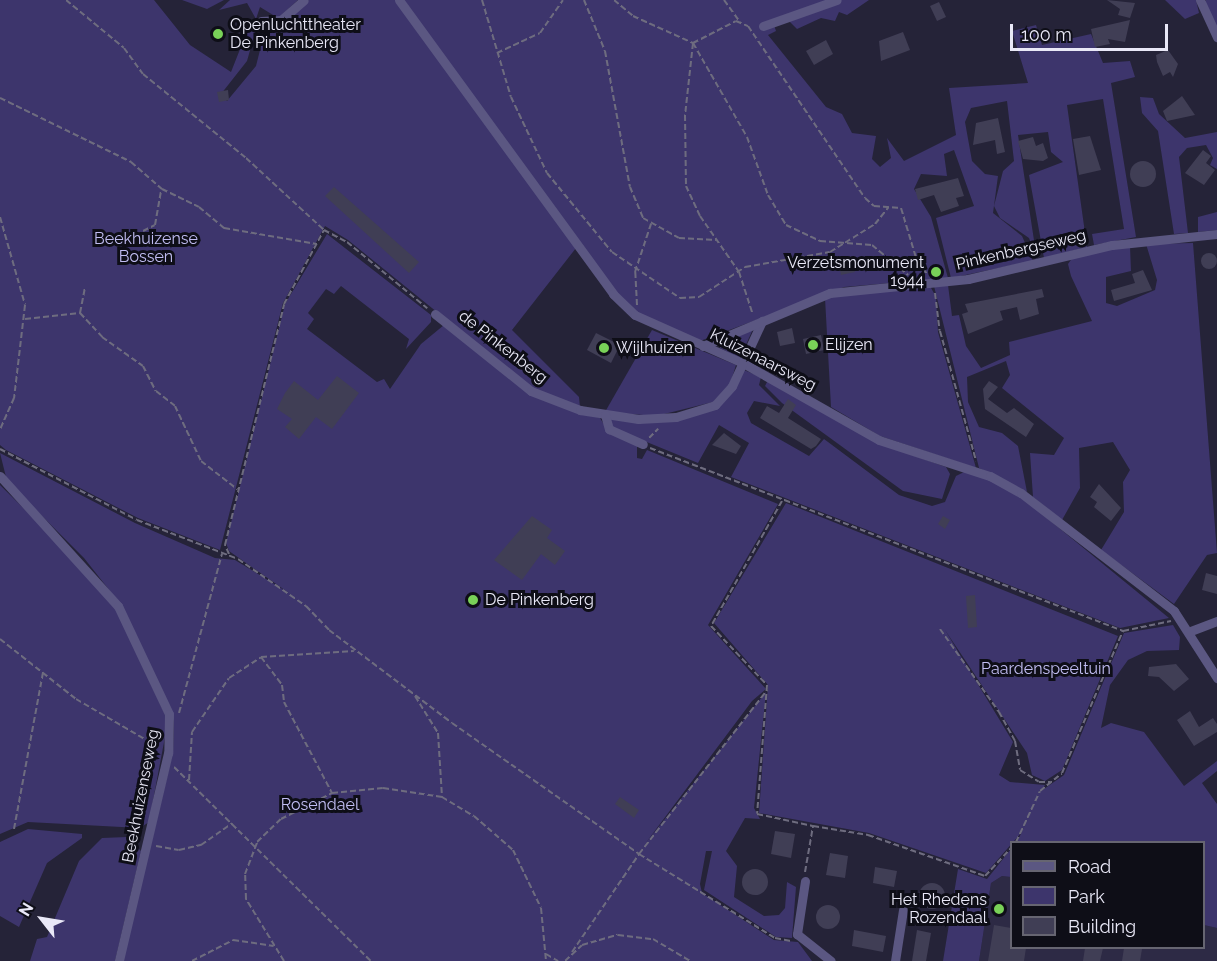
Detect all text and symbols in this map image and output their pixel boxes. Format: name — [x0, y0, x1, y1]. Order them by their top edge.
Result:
scale bar — [1013, 12, 1170, 50]
place label: Openluchttheater De Pinkenberg — [230, 15, 361, 53]
text: 100 m — [1021, 24, 1072, 45]
marker: Openluchttheater De Pinkenberg — [211, 27, 225, 41]
street label: Pinkenbergseweg — [954, 226, 1088, 274]
park label: Beekhuizense Bossen — [94, 229, 198, 267]
place label: Verzetsmonument 1944 — [787, 253, 924, 291]
marker: Verzetsmonument 1944 — [929, 265, 943, 279]
street label: de Pinkenberg — [455, 306, 551, 388]
street label: Kluizenaarsweg — [707, 325, 819, 395]
place label: Elijzen — [825, 335, 873, 355]
place label: Wijlhuizen — [616, 338, 693, 358]
marker: Elijzen — [806, 338, 820, 352]
marker: Wijlhuizen — [597, 341, 611, 355]
place label: De Pinkenberg — [485, 590, 594, 610]
marker: De Pinkenberg — [466, 593, 480, 607]
park label: Paardenspeeltuin — [981, 659, 1111, 679]
street label: Beekhuizenseweg — [119, 728, 163, 864]
park label: Rosendael — [281, 795, 359, 815]
legend — [1010, 841, 1205, 949]
text: Road — [1068, 856, 1111, 877]
text: Park — [1068, 886, 1105, 907]
north arrow — [12, 889, 72, 949]
place label: Het Rhedens Rozendaal — [891, 890, 987, 928]
text: N — [15, 899, 37, 920]
marker: Het Rhedens Rozendaal — [992, 902, 1006, 916]
text: Building — [1068, 916, 1136, 937]

